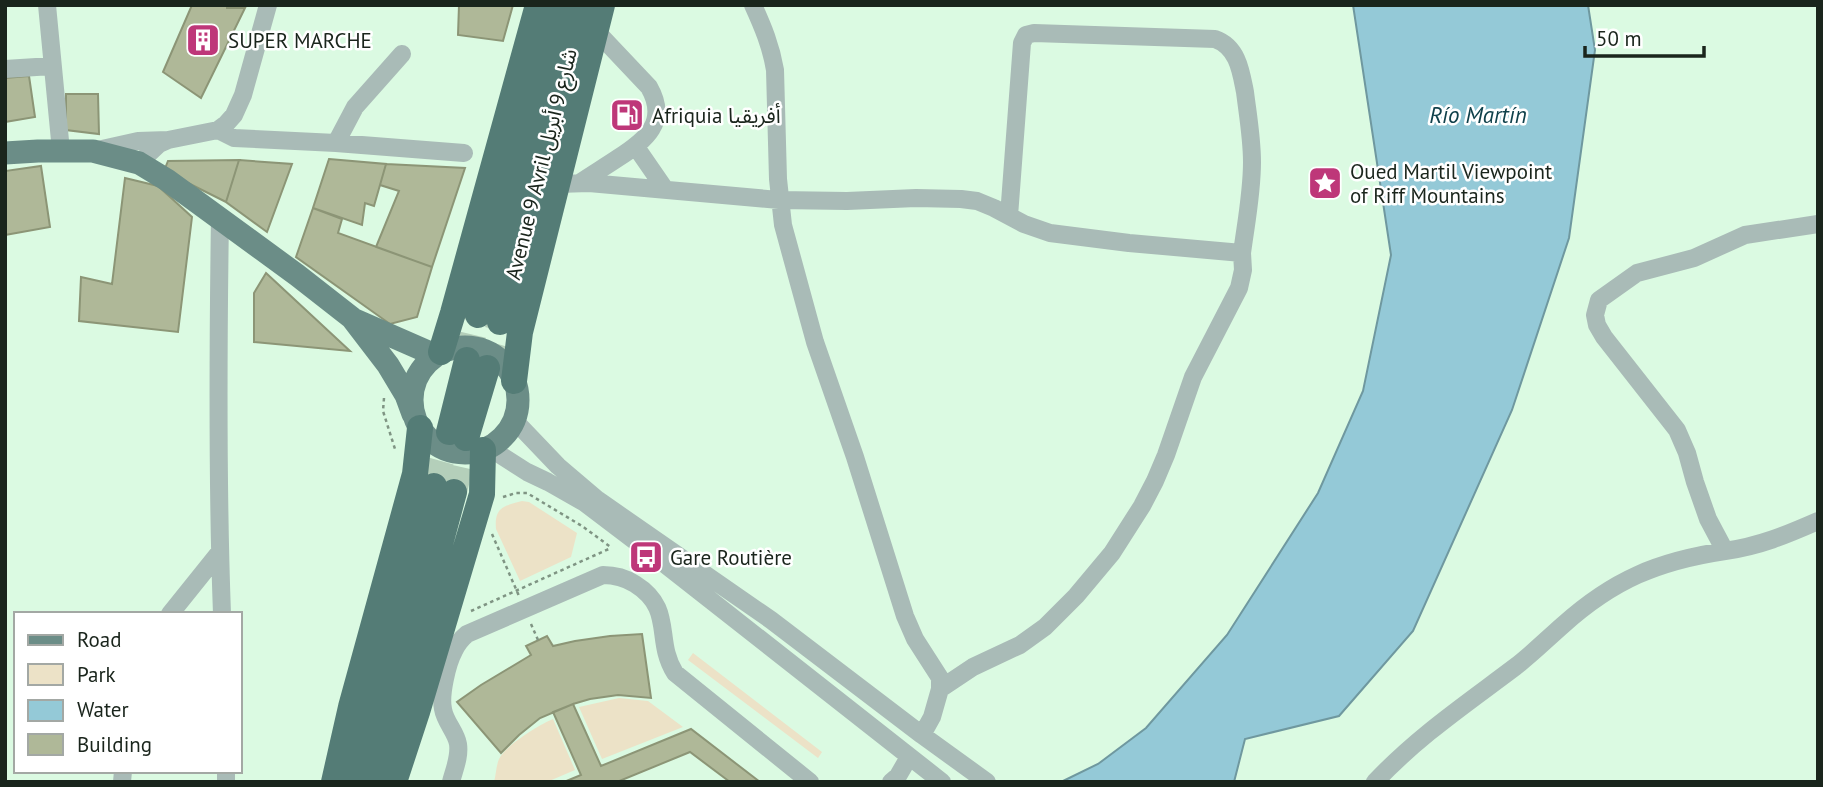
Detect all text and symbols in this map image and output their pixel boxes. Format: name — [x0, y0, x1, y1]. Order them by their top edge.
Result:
scale bar — [1585, 14, 1704, 58]
building icon: SUPER MARCHE — [184, 21, 222, 59]
text: 50 m — [1596, 25, 1642, 52]
place label: SUPER MARCHE — [228, 27, 372, 54]
street label: Avenue 9 Avril شارع 9 أبريل — [499, 46, 585, 283]
fuel station icon: Afriquia أفريقيا — [608, 96, 646, 134]
water label: Río Martín — [1429, 100, 1527, 129]
place label: Afriquia أفريقيا — [652, 102, 781, 129]
place label: Oued Martil Viewpoint of Riff Mountains — [1350, 158, 1552, 209]
place icon: Oued Martil Viewpoint of Riff Mountains — [1306, 164, 1344, 202]
bus stop icon: Gare Routière — [627, 538, 665, 576]
place label: Gare Routière — [670, 544, 792, 571]
legend — [14, 612, 242, 773]
text: Road — [77, 626, 121, 653]
text: Park — [77, 661, 116, 688]
text: Water — [77, 696, 129, 723]
text: Building — [77, 731, 152, 758]

